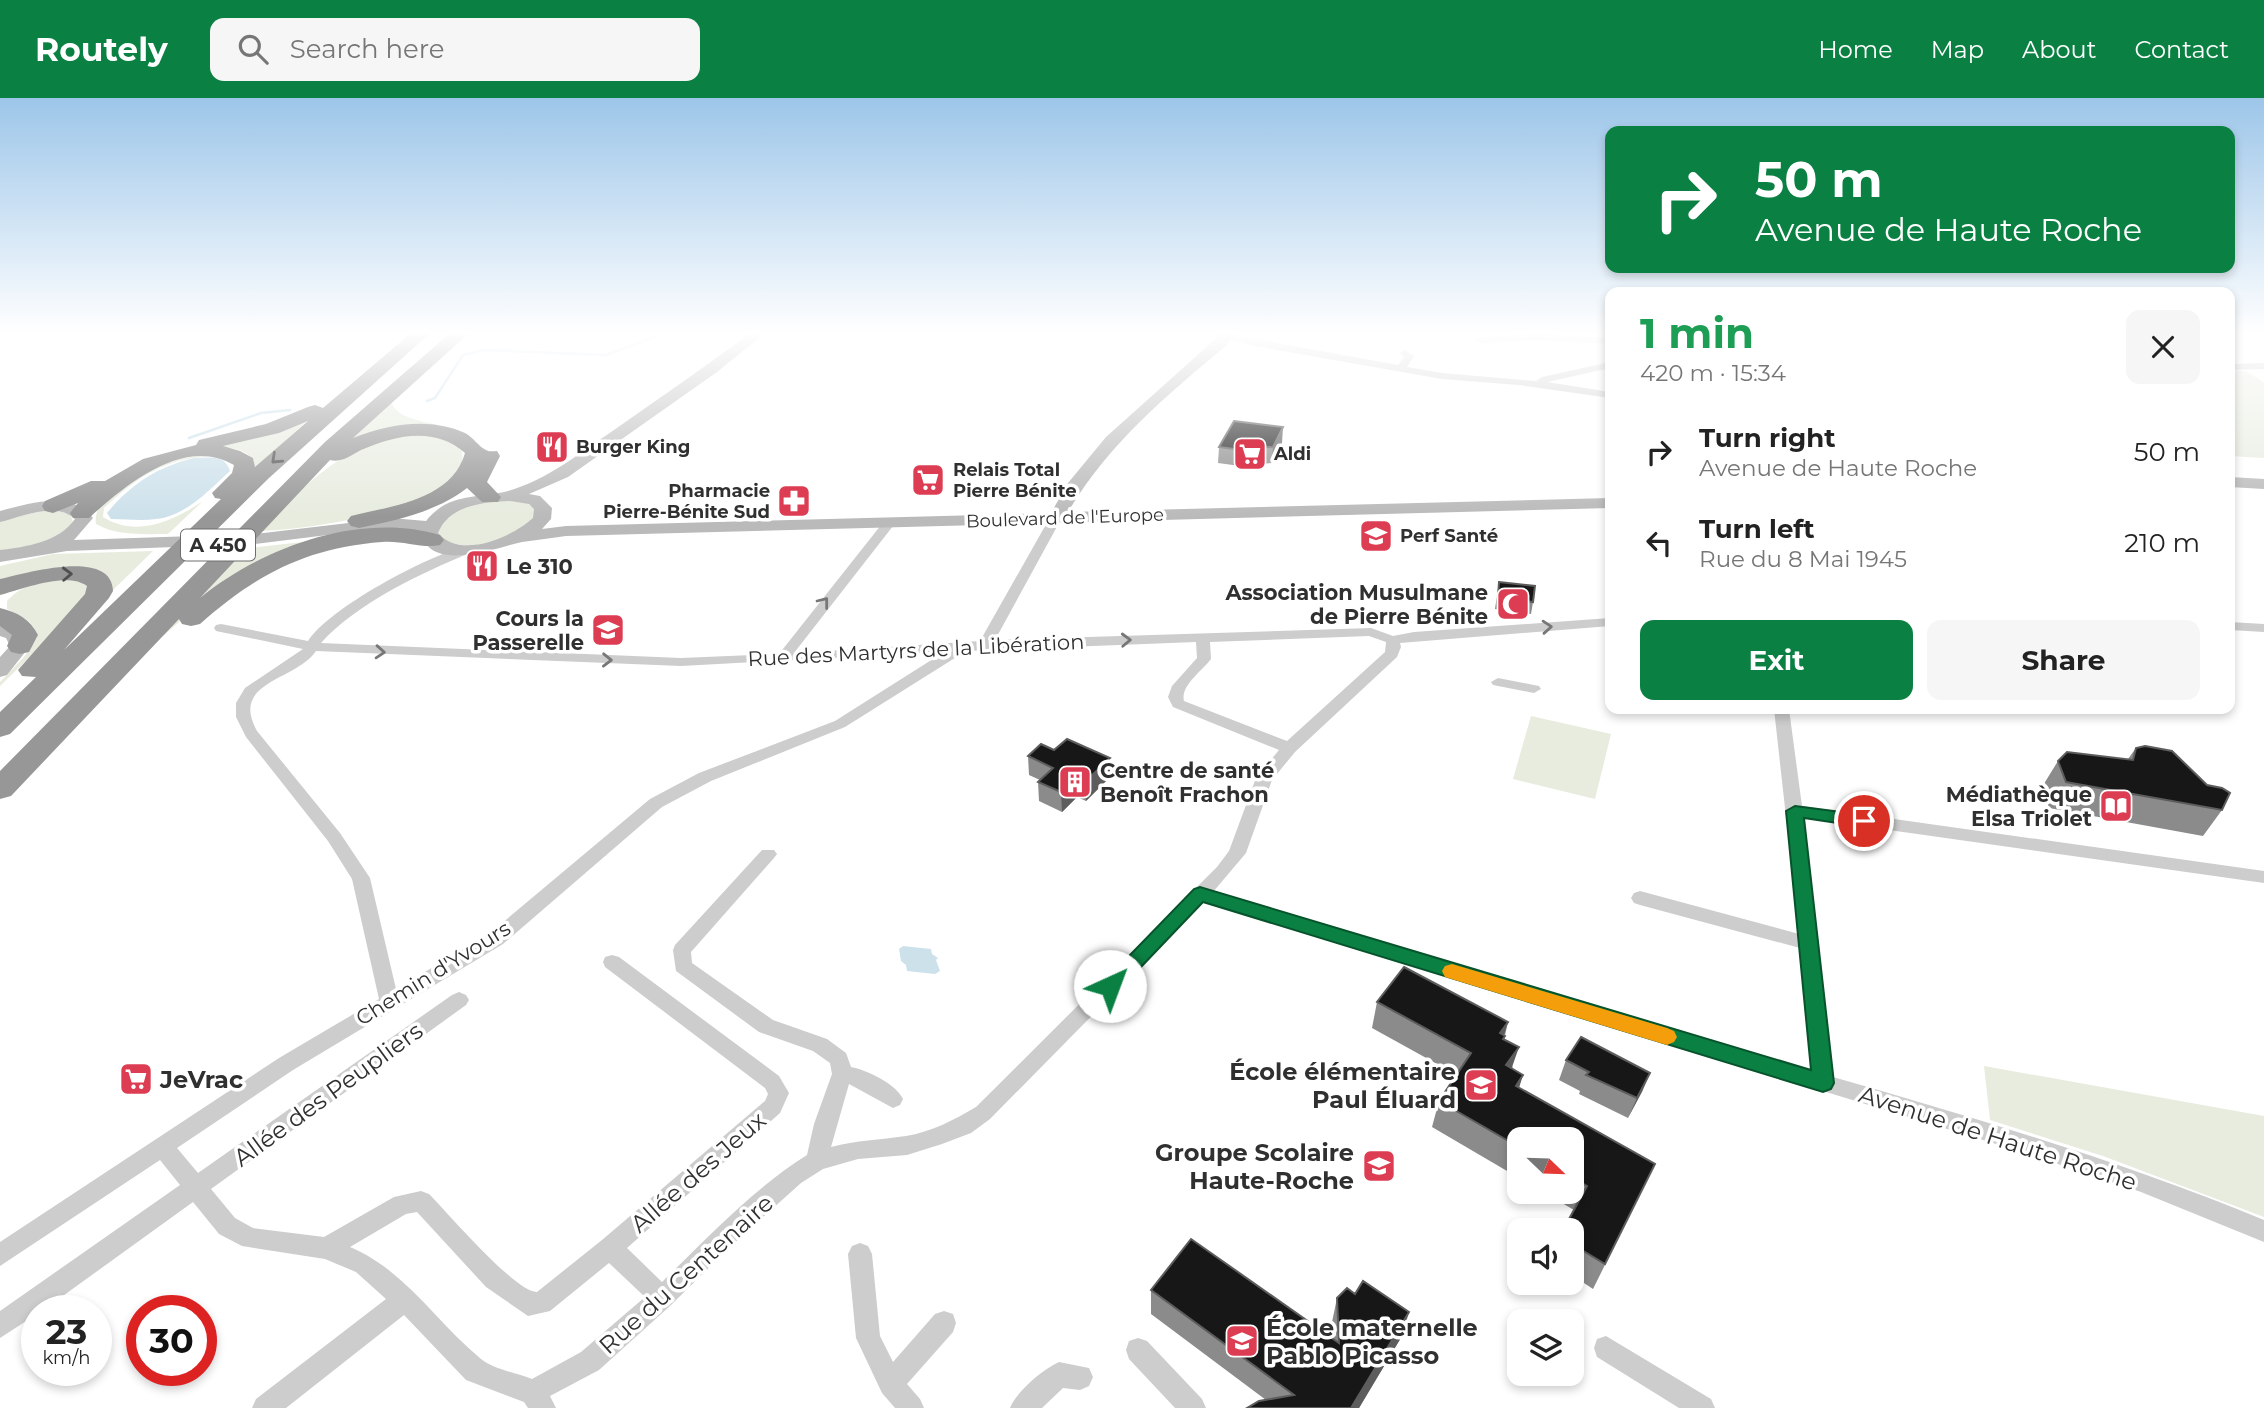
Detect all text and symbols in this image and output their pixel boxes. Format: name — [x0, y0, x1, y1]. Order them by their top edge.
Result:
search box — [210, 18, 700, 81]
text: Routely — [35, 29, 168, 69]
icon: search — [234, 30, 272, 68]
text: Search here — [290, 33, 445, 65]
text: Home — [1818, 35, 1893, 64]
text: Map — [1931, 35, 1984, 64]
text: About — [2022, 35, 2096, 64]
text: Contact — [2134, 35, 2229, 64]
text: 50 m — [1755, 150, 1883, 209]
icon: right — [1640, 154, 1731, 245]
text: Avenue de Haute Roche — [1755, 210, 2142, 249]
text: 1 min — [1640, 307, 1754, 359]
button: close — [2126, 310, 2200, 384]
text: 420 m · 15:34 — [1640, 359, 1786, 387]
text: Turn right — [1699, 422, 1835, 454]
restaurant icon: Burger King — [533, 428, 571, 466]
icon: right — [1640, 433, 1678, 471]
supermarket icon: Aldi — [1231, 435, 1269, 473]
place label: Burger King — [576, 436, 690, 458]
text: 50 m — [2134, 436, 2200, 468]
place label: Aldi — [1273, 443, 1311, 465]
one-way arrow — [271, 450, 284, 463]
text: Avenue de Haute Roche — [1699, 454, 1977, 482]
place label: Relais Total Pierre Bénite — [953, 459, 1077, 502]
supermarket icon: Relais Total Pierre Bénite — [909, 461, 947, 499]
place label: Pharmacie Pierre-Bénite Sud — [603, 480, 770, 523]
pharmacy icon: Pharmacie Pierre-Bénite Sud — [775, 482, 813, 520]
street label: Boulevard de l'Europe — [966, 504, 1164, 532]
text: Turn left — [1699, 513, 1815, 545]
school or university icon: Perf Santé — [1357, 517, 1395, 555]
icon: left — [1640, 524, 1678, 562]
place label: Perf Santé — [1400, 525, 1498, 547]
text: 210 m — [2124, 527, 2200, 559]
road number: A 450 — [181, 530, 255, 560]
text: Rue du 8 Mai 1945 — [1699, 545, 1907, 573]
restaurant icon: Le 310 — [463, 547, 501, 585]
place label: Le 310 — [506, 554, 573, 579]
one-way arrow — [62, 566, 73, 581]
place label: Association Musulmane de Pierre Bénite — [1224, 580, 1488, 629]
mosque icon: Association Musulmane de Pierre Bénite — [1494, 585, 1532, 623]
one-way arrow — [815, 598, 828, 610]
place label: Cours la Passerelle — [472, 606, 584, 655]
school or university icon: Cours la Passerelle — [589, 611, 627, 649]
one-way arrow — [1542, 620, 1553, 635]
button: Exit — [1640, 620, 1913, 700]
button: Share — [1927, 620, 2200, 700]
street label: Rue des Martyrs de la Libération — [747, 629, 1085, 671]
one-way arrow — [1121, 633, 1132, 648]
one-way arrow — [374, 644, 385, 659]
one-way arrow — [602, 652, 613, 668]
place label: Centre de santé Benoît Frachon — [1100, 758, 1274, 807]
building icon: Centre de santé Benoît Frachon — [1056, 763, 1094, 801]
place label: Médiathèque Elsa Triolet — [1946, 782, 2092, 831]
library icon: Médiathèque Elsa Triolet — [2097, 787, 2135, 825]
pin — [1834, 791, 1894, 851]
icon: arrive — [1845, 802, 1883, 840]
street label: Chemin d'Yvours — [351, 915, 515, 1031]
position arrow — [1073, 949, 1147, 1023]
street label: Allée des Peupliers — [228, 1016, 428, 1172]
place label: École élémentaire Paul Éluard — [1229, 1057, 1456, 1114]
supermarket icon: JeVrac — [117, 1060, 155, 1098]
place label: JeVrac — [159, 1065, 243, 1094]
school or university icon: École élémentaire Paul Éluard — [1462, 1066, 1500, 1104]
street label: Avenue de Haute Roche — [1855, 1079, 2141, 1197]
street label: Allée des Jeux — [624, 1105, 772, 1239]
north arrow — [1507, 1127, 1584, 1204]
map controls — [1507, 1127, 1584, 1386]
place label: Groupe Scolaire Haute-Roche — [1155, 1138, 1354, 1195]
school or university icon: Groupe Scolaire Haute-Roche — [1360, 1147, 1398, 1185]
street label: Rue du Centenaire — [593, 1188, 779, 1360]
button: sound — [1507, 1218, 1584, 1295]
speed limit sign: 30 — [126, 1295, 217, 1386]
button: layers — [1507, 1309, 1584, 1386]
text: 23 — [46, 1310, 87, 1353]
place label: École maternelle Pablo Picasso — [1266, 1313, 1478, 1370]
school or university icon: École maternelle Pablo Picasso — [1223, 1322, 1261, 1360]
text: km/h — [42, 1347, 91, 1369]

